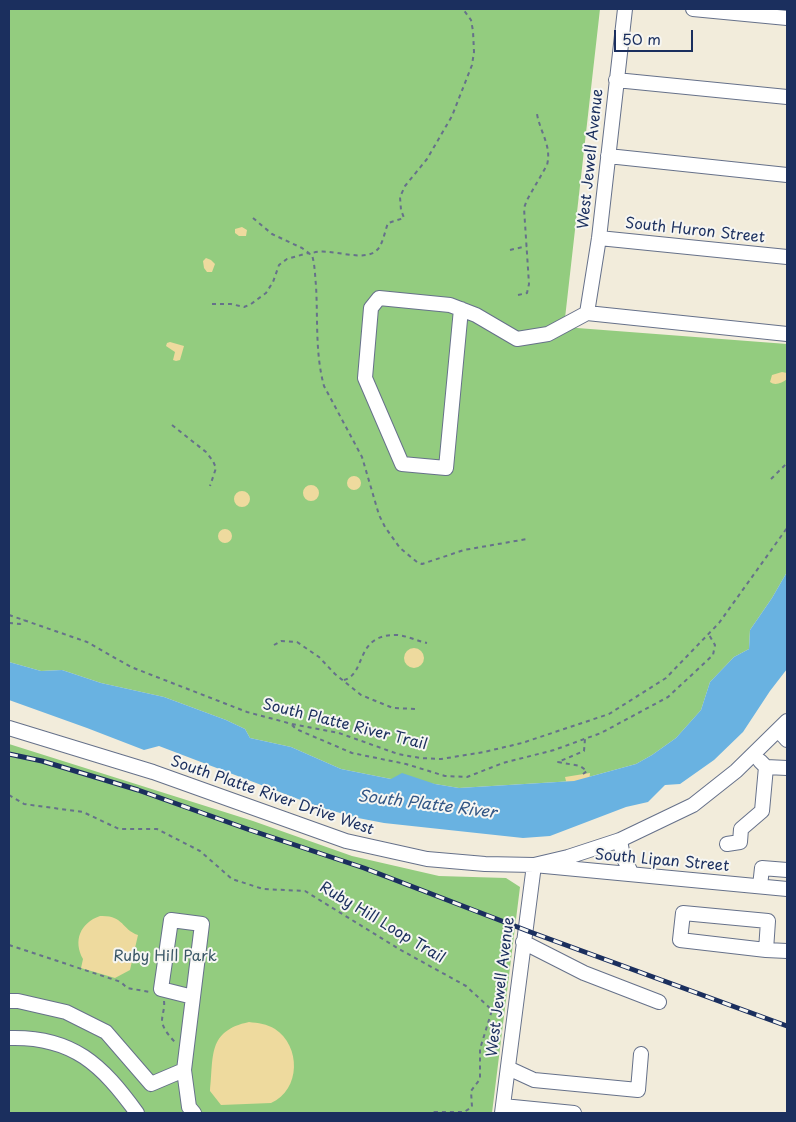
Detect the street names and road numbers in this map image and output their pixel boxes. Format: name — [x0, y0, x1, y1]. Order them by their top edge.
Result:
street label: West Jewell Avenue — [575, 88, 607, 230]
street label: South Huron Street — [624, 215, 766, 247]
street label: South Platte River Trail — [261, 696, 429, 754]
street label: South Platte River Drive West — [168, 753, 376, 839]
street label: South Lipan Street — [594, 846, 730, 876]
street label: Ruby Hill Loop Trail — [316, 878, 448, 968]
street label: West Jewell Avenue — [483, 916, 519, 1058]

